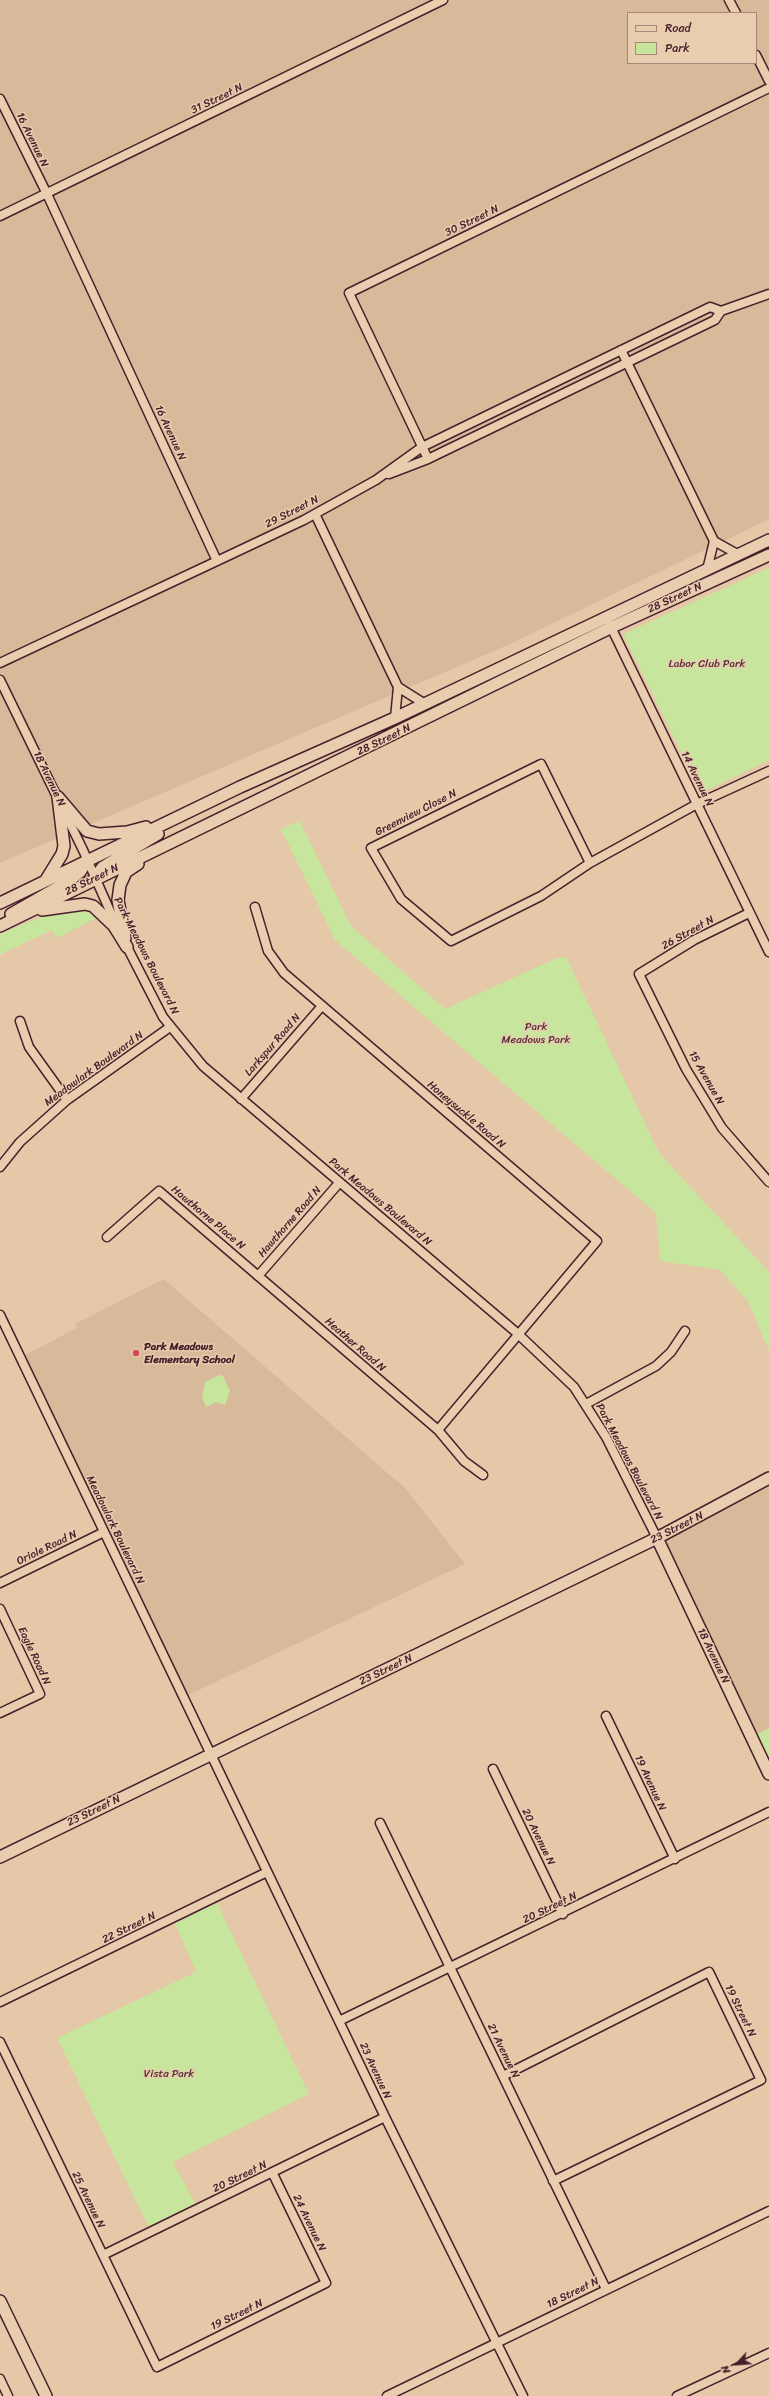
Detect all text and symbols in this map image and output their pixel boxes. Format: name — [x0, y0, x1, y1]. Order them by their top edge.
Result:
legend — [627, 12, 757, 64]
text: Road — [665, 17, 691, 39]
text: Park — [665, 37, 690, 59]
street label: 31 Street N — [189, 81, 245, 117]
street label: 16 Avenue N — [13, 110, 51, 170]
street label: 30 Street N — [443, 202, 501, 240]
street label: 16 Avenue N — [151, 403, 189, 463]
street label: 29 Street N — [263, 493, 321, 531]
street label: 28 Street N — [646, 580, 704, 616]
park label: Labor Club Park — [669, 657, 745, 671]
street label: 28 Street N — [355, 721, 413, 759]
street label: 18 Avenue N — [30, 749, 68, 809]
street label: 14 Avenue N — [678, 749, 716, 809]
street label: Greenview Close N — [373, 787, 459, 839]
street label: 28 Street N — [63, 861, 121, 899]
street label: Park Meadows Boulevard N — [111, 895, 181, 1017]
street label: 26 Street N — [659, 913, 717, 953]
street label: Larkspur Road N — [242, 1011, 304, 1079]
park label: Park Meadows Park — [502, 1020, 570, 1046]
street label: Meadowlark Boulevard N — [42, 1029, 146, 1109]
street label: 15 Avenue N — [685, 1049, 727, 1107]
street label: Honeysuckle Road N — [424, 1078, 508, 1152]
street label: Park Meadows Boulevard N — [326, 1155, 434, 1249]
street label: Hawthorne Place N — [168, 1183, 248, 1253]
street label: Hawthorne Road N — [256, 1184, 324, 1260]
street label: Heather Road N — [322, 1315, 388, 1375]
place label: Park Meadows Elementary School — [144, 1340, 235, 1366]
marker: Park Meadows Elementary School — [131, 1348, 141, 1358]
street label: Park Meadows Boulevard N — [593, 1401, 665, 1523]
street label: Meadowlark Boulevard N — [83, 1474, 147, 1586]
street label: 23 Street N — [648, 1509, 706, 1547]
street label: Oriole Road N — [15, 1528, 79, 1568]
street label: Eagle Road N — [15, 1625, 53, 1687]
street label: 18 Avenue N — [694, 1626, 732, 1686]
street label: 23 Street N — [357, 1651, 415, 1689]
street label: 19 Avenue N — [631, 1753, 669, 1813]
street label: 23 Street N — [65, 1792, 123, 1830]
street label: 20 Avenue N — [519, 1806, 557, 1868]
street label: 20 Street N — [521, 1889, 579, 1927]
street label: 22 Street N — [100, 1909, 158, 1947]
street label: 19 Street N — [722, 1983, 758, 2039]
street label: 21 Avenue N — [484, 2021, 522, 2081]
street label: 23 Avenue N — [356, 2041, 394, 2101]
park label: Vista Park — [144, 2067, 194, 2081]
street label: 20 Street N — [211, 2158, 269, 2196]
street label: 25 Avenue N — [69, 2169, 107, 2231]
street label: 24 Avenue N — [290, 2192, 328, 2254]
street label: 18 Street N — [545, 2275, 601, 2311]
street label: 19 Street N — [209, 2297, 265, 2333]
north arrow — [717, 2344, 757, 2384]
text: N — [716, 2362, 736, 2377]

